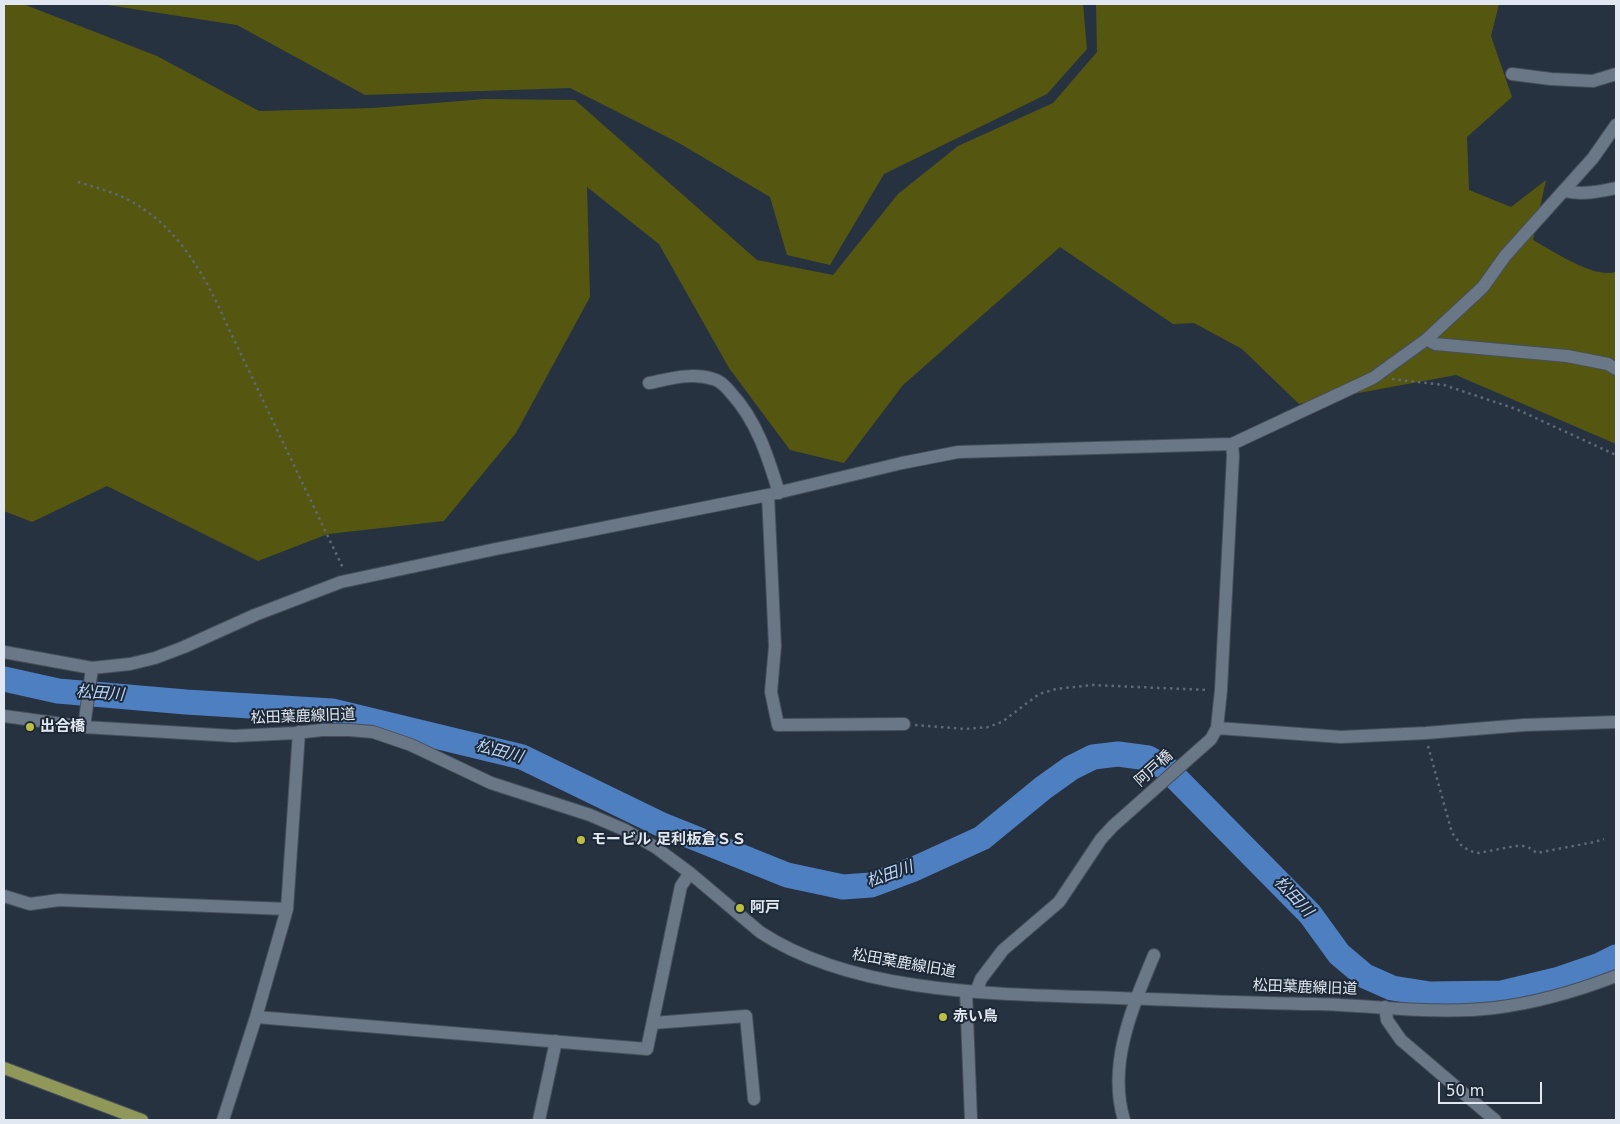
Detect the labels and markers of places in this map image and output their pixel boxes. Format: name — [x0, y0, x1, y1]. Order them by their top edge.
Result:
place label: 出合橋 — [40, 718, 85, 736]
marker: 出合橋 — [24, 721, 36, 733]
place label: モービル 足利板倉ＳＳ — [591, 831, 746, 849]
marker: モービル 足利板倉ＳＳ — [575, 834, 587, 846]
place label: 阿戸 — [750, 899, 780, 917]
marker: 阿戸 — [734, 902, 746, 914]
place label: 赤い鳥 — [953, 1008, 998, 1026]
marker: 赤い鳥 — [937, 1011, 949, 1023]

